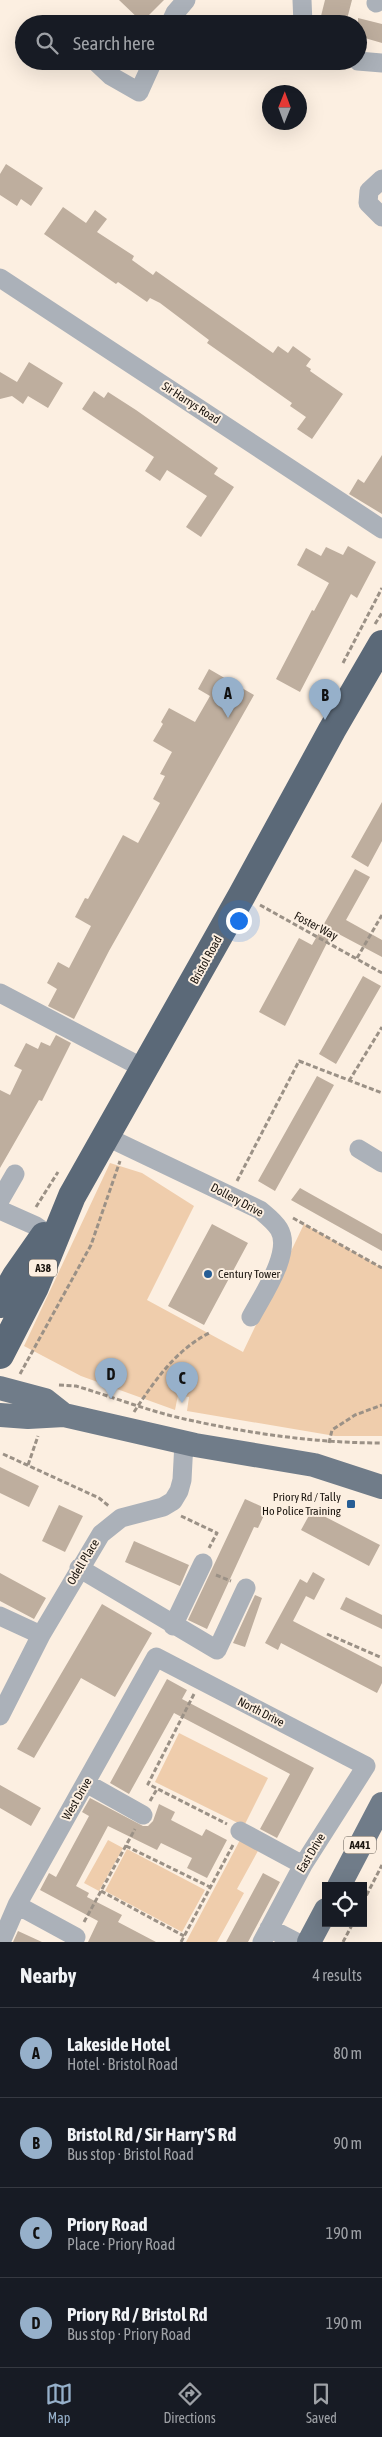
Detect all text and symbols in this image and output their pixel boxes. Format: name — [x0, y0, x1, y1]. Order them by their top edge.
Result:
search box — [15, 15, 367, 70]
icon: search — [33, 29, 61, 57]
text: Search here — [73, 32, 155, 54]
north arrow — [262, 85, 307, 130]
street label: Sir Harrys Road — [159, 379, 223, 427]
pin: A — [212, 677, 244, 718]
pin: B — [309, 679, 341, 720]
your location — [226, 908, 252, 934]
street label: Foster Way — [292, 909, 340, 943]
street label: Bristol Road — [187, 933, 225, 987]
street label: Dollery Drive — [208, 1180, 266, 1220]
road number: A38 — [29, 1260, 57, 1276]
place label: Century Tower — [218, 1267, 281, 1281]
marker: Century Tower — [202, 1268, 214, 1280]
pin: D — [95, 1358, 127, 1399]
pin: C — [166, 1362, 198, 1403]
place label: Priory Rd / Tally Ho Police Training — [262, 1490, 342, 1518]
marker: Priory Rd / Tally Ho Police Training — [345, 1498, 357, 1510]
street label: Odell Place — [64, 1537, 102, 1587]
street label: North Drive — [235, 1694, 287, 1730]
street label: West Drive — [59, 1775, 95, 1823]
street label: East Drive — [294, 1831, 328, 1875]
road number: A441 — [344, 1836, 376, 1854]
map controls — [322, 1882, 367, 1927]
button: locate — [322, 1882, 367, 1927]
text: Nearby — [20, 1963, 76, 1987]
text: 4 results — [312, 1966, 362, 1984]
text: Lakeside Hotel — [67, 2033, 170, 2055]
text: A — [32, 2044, 40, 2062]
text: 80 m — [333, 2044, 362, 2062]
text: Hotel · Bristol Road — [67, 2055, 178, 2073]
text: Bristol Rd / Sir Harry'S Rd — [67, 2123, 236, 2145]
text: B — [32, 2134, 40, 2152]
text: 90 m — [333, 2134, 362, 2152]
text: Bus stop · Bristol Road — [67, 2145, 194, 2163]
text: Priory Road — [67, 2213, 148, 2235]
text: C — [32, 2224, 40, 2242]
text: 190 m — [326, 2224, 362, 2242]
text: Place · Priory Road — [67, 2235, 175, 2253]
text: Priory Rd / Bristol Rd — [67, 2303, 207, 2325]
text: D — [32, 2314, 40, 2332]
text: 190 m — [326, 2314, 362, 2332]
text: Bus stop · Priory Road — [67, 2325, 191, 2343]
tab: Map — [45, 2380, 73, 2426]
tab: Directions — [163, 2380, 216, 2426]
tab: Saved — [306, 2380, 337, 2426]

